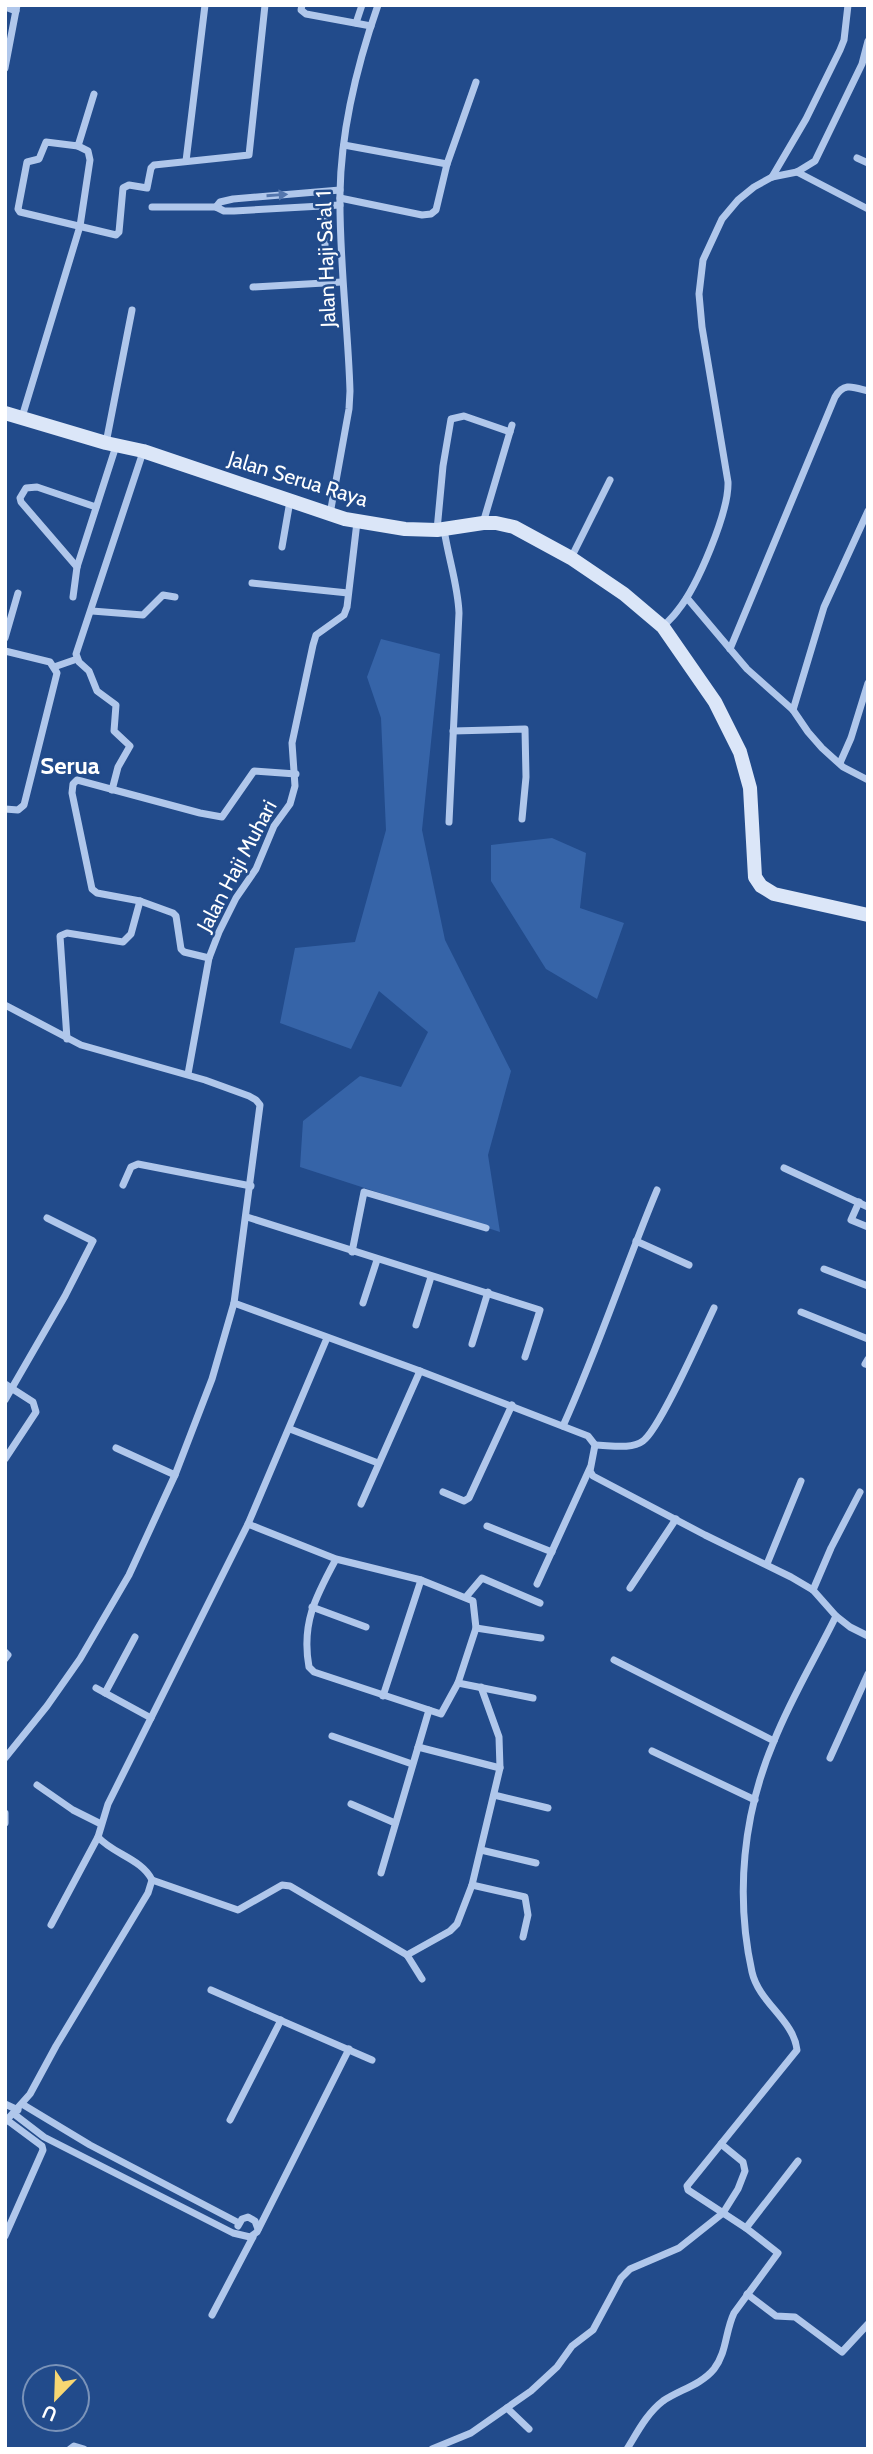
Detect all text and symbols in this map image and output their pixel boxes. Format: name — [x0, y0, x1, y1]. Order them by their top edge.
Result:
one-way arrow — [266, 189, 288, 200]
street label: Jalan Haji Sa'al 1 — [311, 190, 341, 329]
street label: Jalan Serua Raya — [224, 445, 371, 512]
district label: Serua — [40, 751, 100, 780]
street label: Jalan Haji Muhari — [191, 796, 283, 937]
north arrow — [21, 2363, 91, 2433]
text: U — [39, 2400, 60, 2426]

